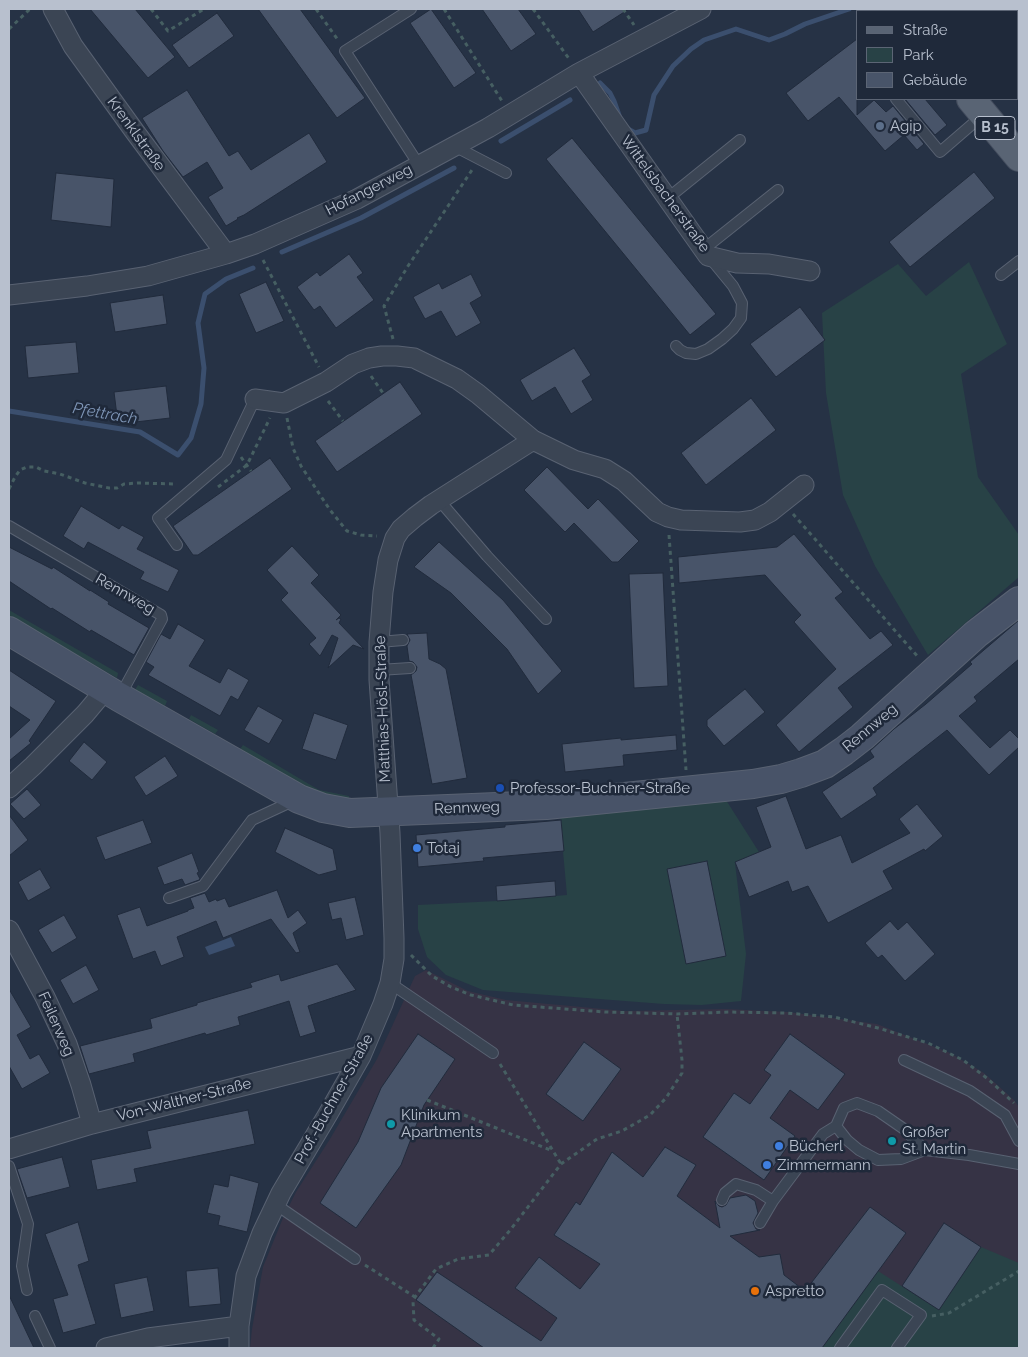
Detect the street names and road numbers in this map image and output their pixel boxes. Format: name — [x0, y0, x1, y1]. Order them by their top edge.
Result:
street label: Krenklstraße — [103, 94, 169, 174]
road number: B 15 — [975, 116, 1015, 140]
street label: Wittelsbacherstraße — [617, 132, 713, 256]
street label: Hofangerweg — [323, 160, 415, 220]
street label: Rennweg — [92, 570, 158, 618]
street label: Matthias-Hösl-Straße — [371, 635, 395, 783]
street label: Rennweg — [839, 700, 901, 756]
street label: Rennweg — [434, 798, 500, 818]
street label: Feilerweg — [34, 989, 78, 1059]
street label: Prof.-Buchner-Straße — [291, 1031, 377, 1167]
street label: Von-Walther-Straße — [115, 1075, 253, 1125]

